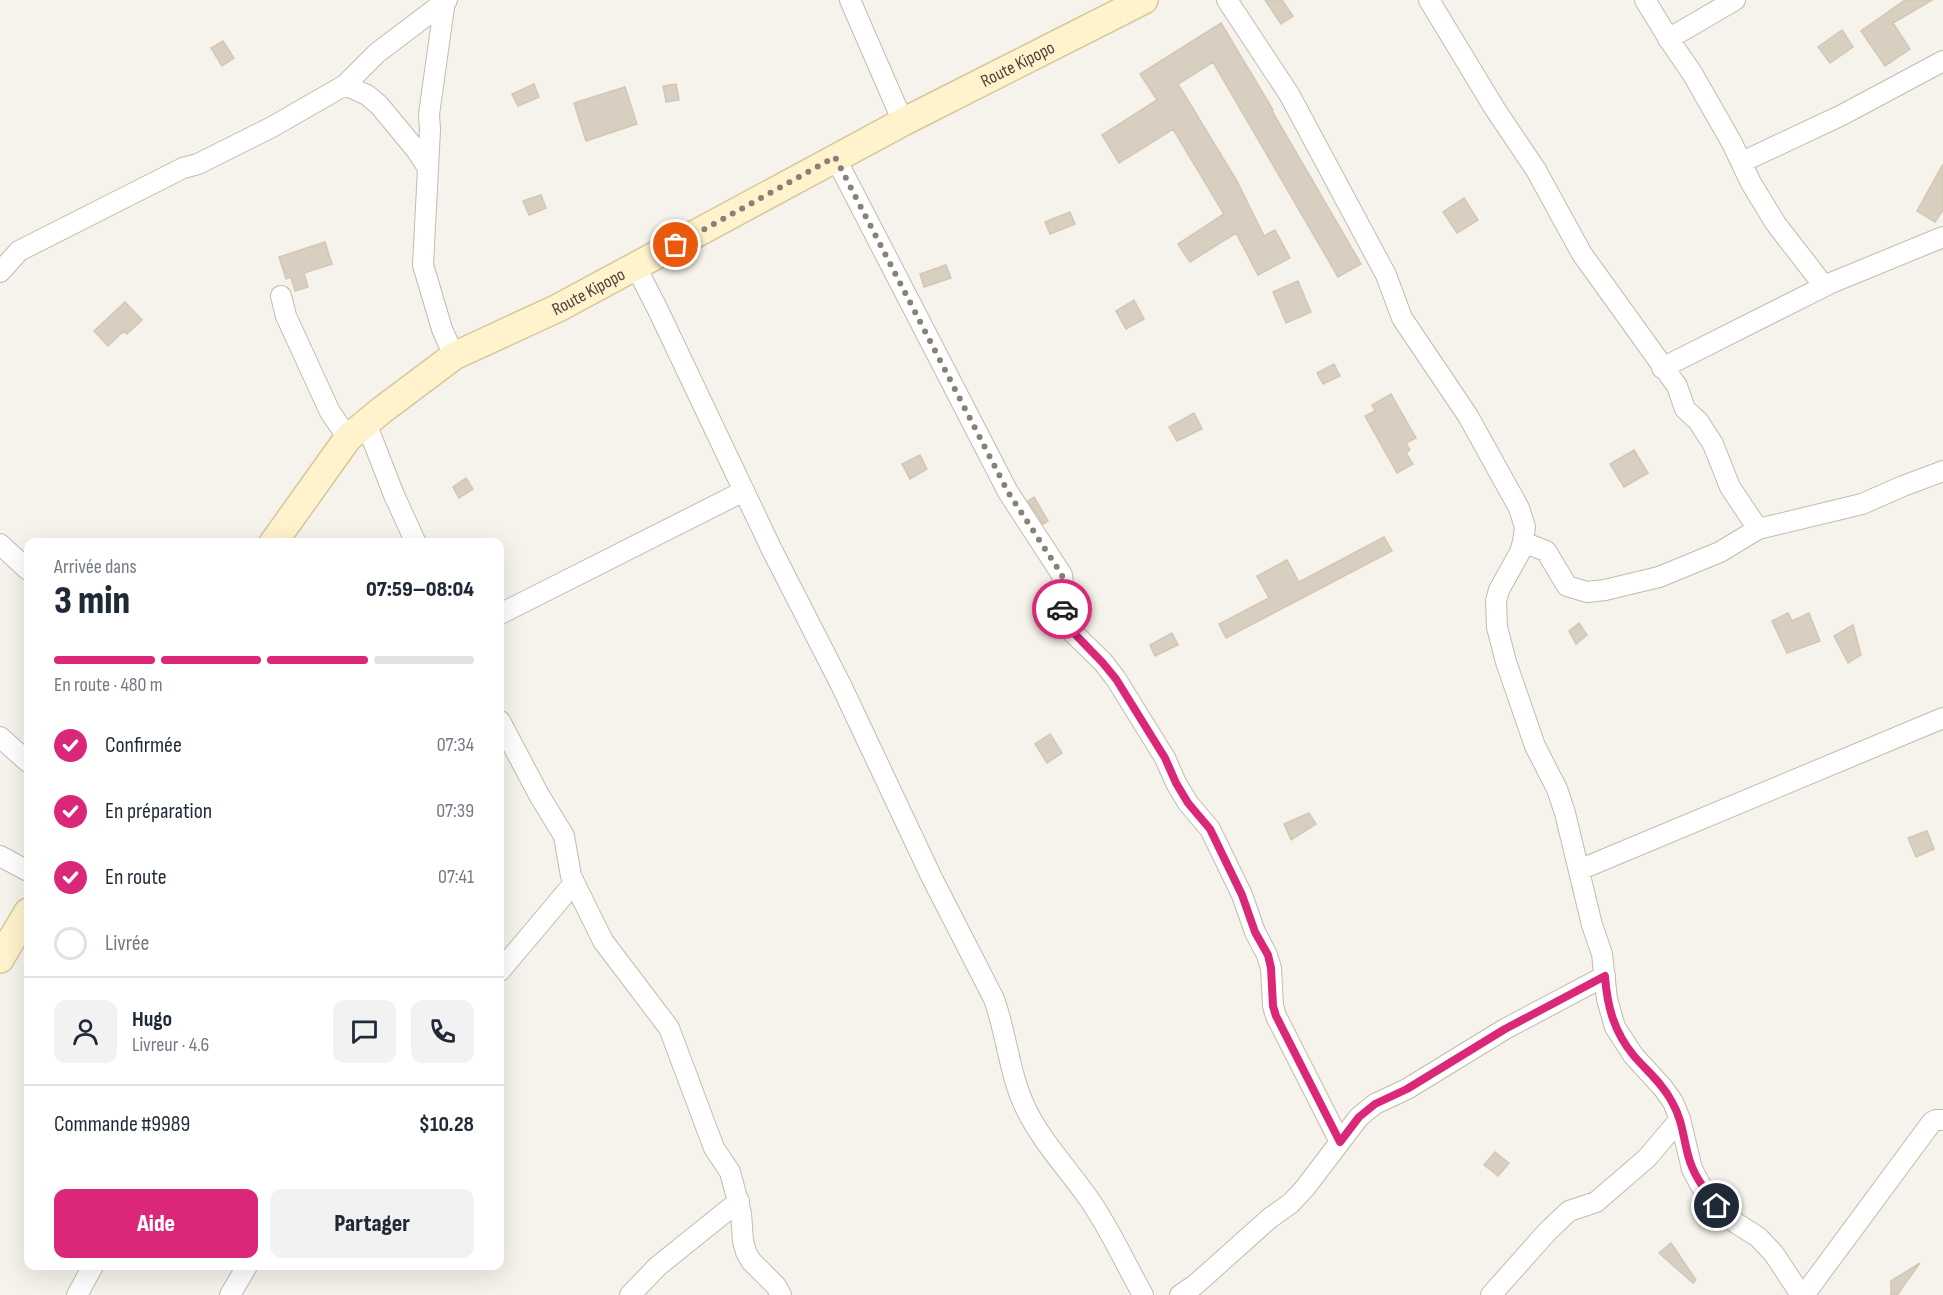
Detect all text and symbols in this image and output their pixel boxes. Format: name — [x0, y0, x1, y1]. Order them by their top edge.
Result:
street label: Route Kipopo — [977, 37, 1058, 92]
pin — [650, 219, 701, 270]
icon: bag — [659, 228, 692, 261]
street label: Route Kipopo — [549, 264, 629, 320]
text: Arrivée dans — [54, 555, 137, 579]
text: 07:59–08:04 — [366, 576, 474, 603]
text: 3 min — [54, 578, 130, 625]
courier — [1032, 579, 1092, 639]
icon: car — [1046, 593, 1079, 626]
text: En route · 480 m — [54, 673, 163, 697]
icon: check — [54, 729, 87, 762]
text: Confirmée — [105, 732, 182, 759]
text: 07:34 — [437, 733, 474, 757]
icon: check — [54, 795, 87, 828]
text: En préparation — [105, 798, 212, 825]
text: 07:39 — [436, 799, 474, 823]
icon: check — [54, 861, 87, 894]
text: En route — [105, 864, 167, 891]
text: 07:41 — [438, 865, 474, 889]
text: Livrée — [105, 930, 149, 957]
button: person — [54, 1000, 117, 1063]
button: chat — [333, 1000, 396, 1063]
button: phone — [411, 1000, 474, 1063]
text: Hugo — [132, 1006, 172, 1033]
text: Livreur · 4.6 — [132, 1033, 209, 1057]
text: Commande #9989 — [54, 1111, 190, 1138]
text: $10.28 — [419, 1111, 474, 1138]
pin — [1691, 1180, 1742, 1231]
button: Aide — [54, 1189, 258, 1258]
button: Partager — [270, 1189, 474, 1258]
icon: home — [1700, 1189, 1733, 1222]

